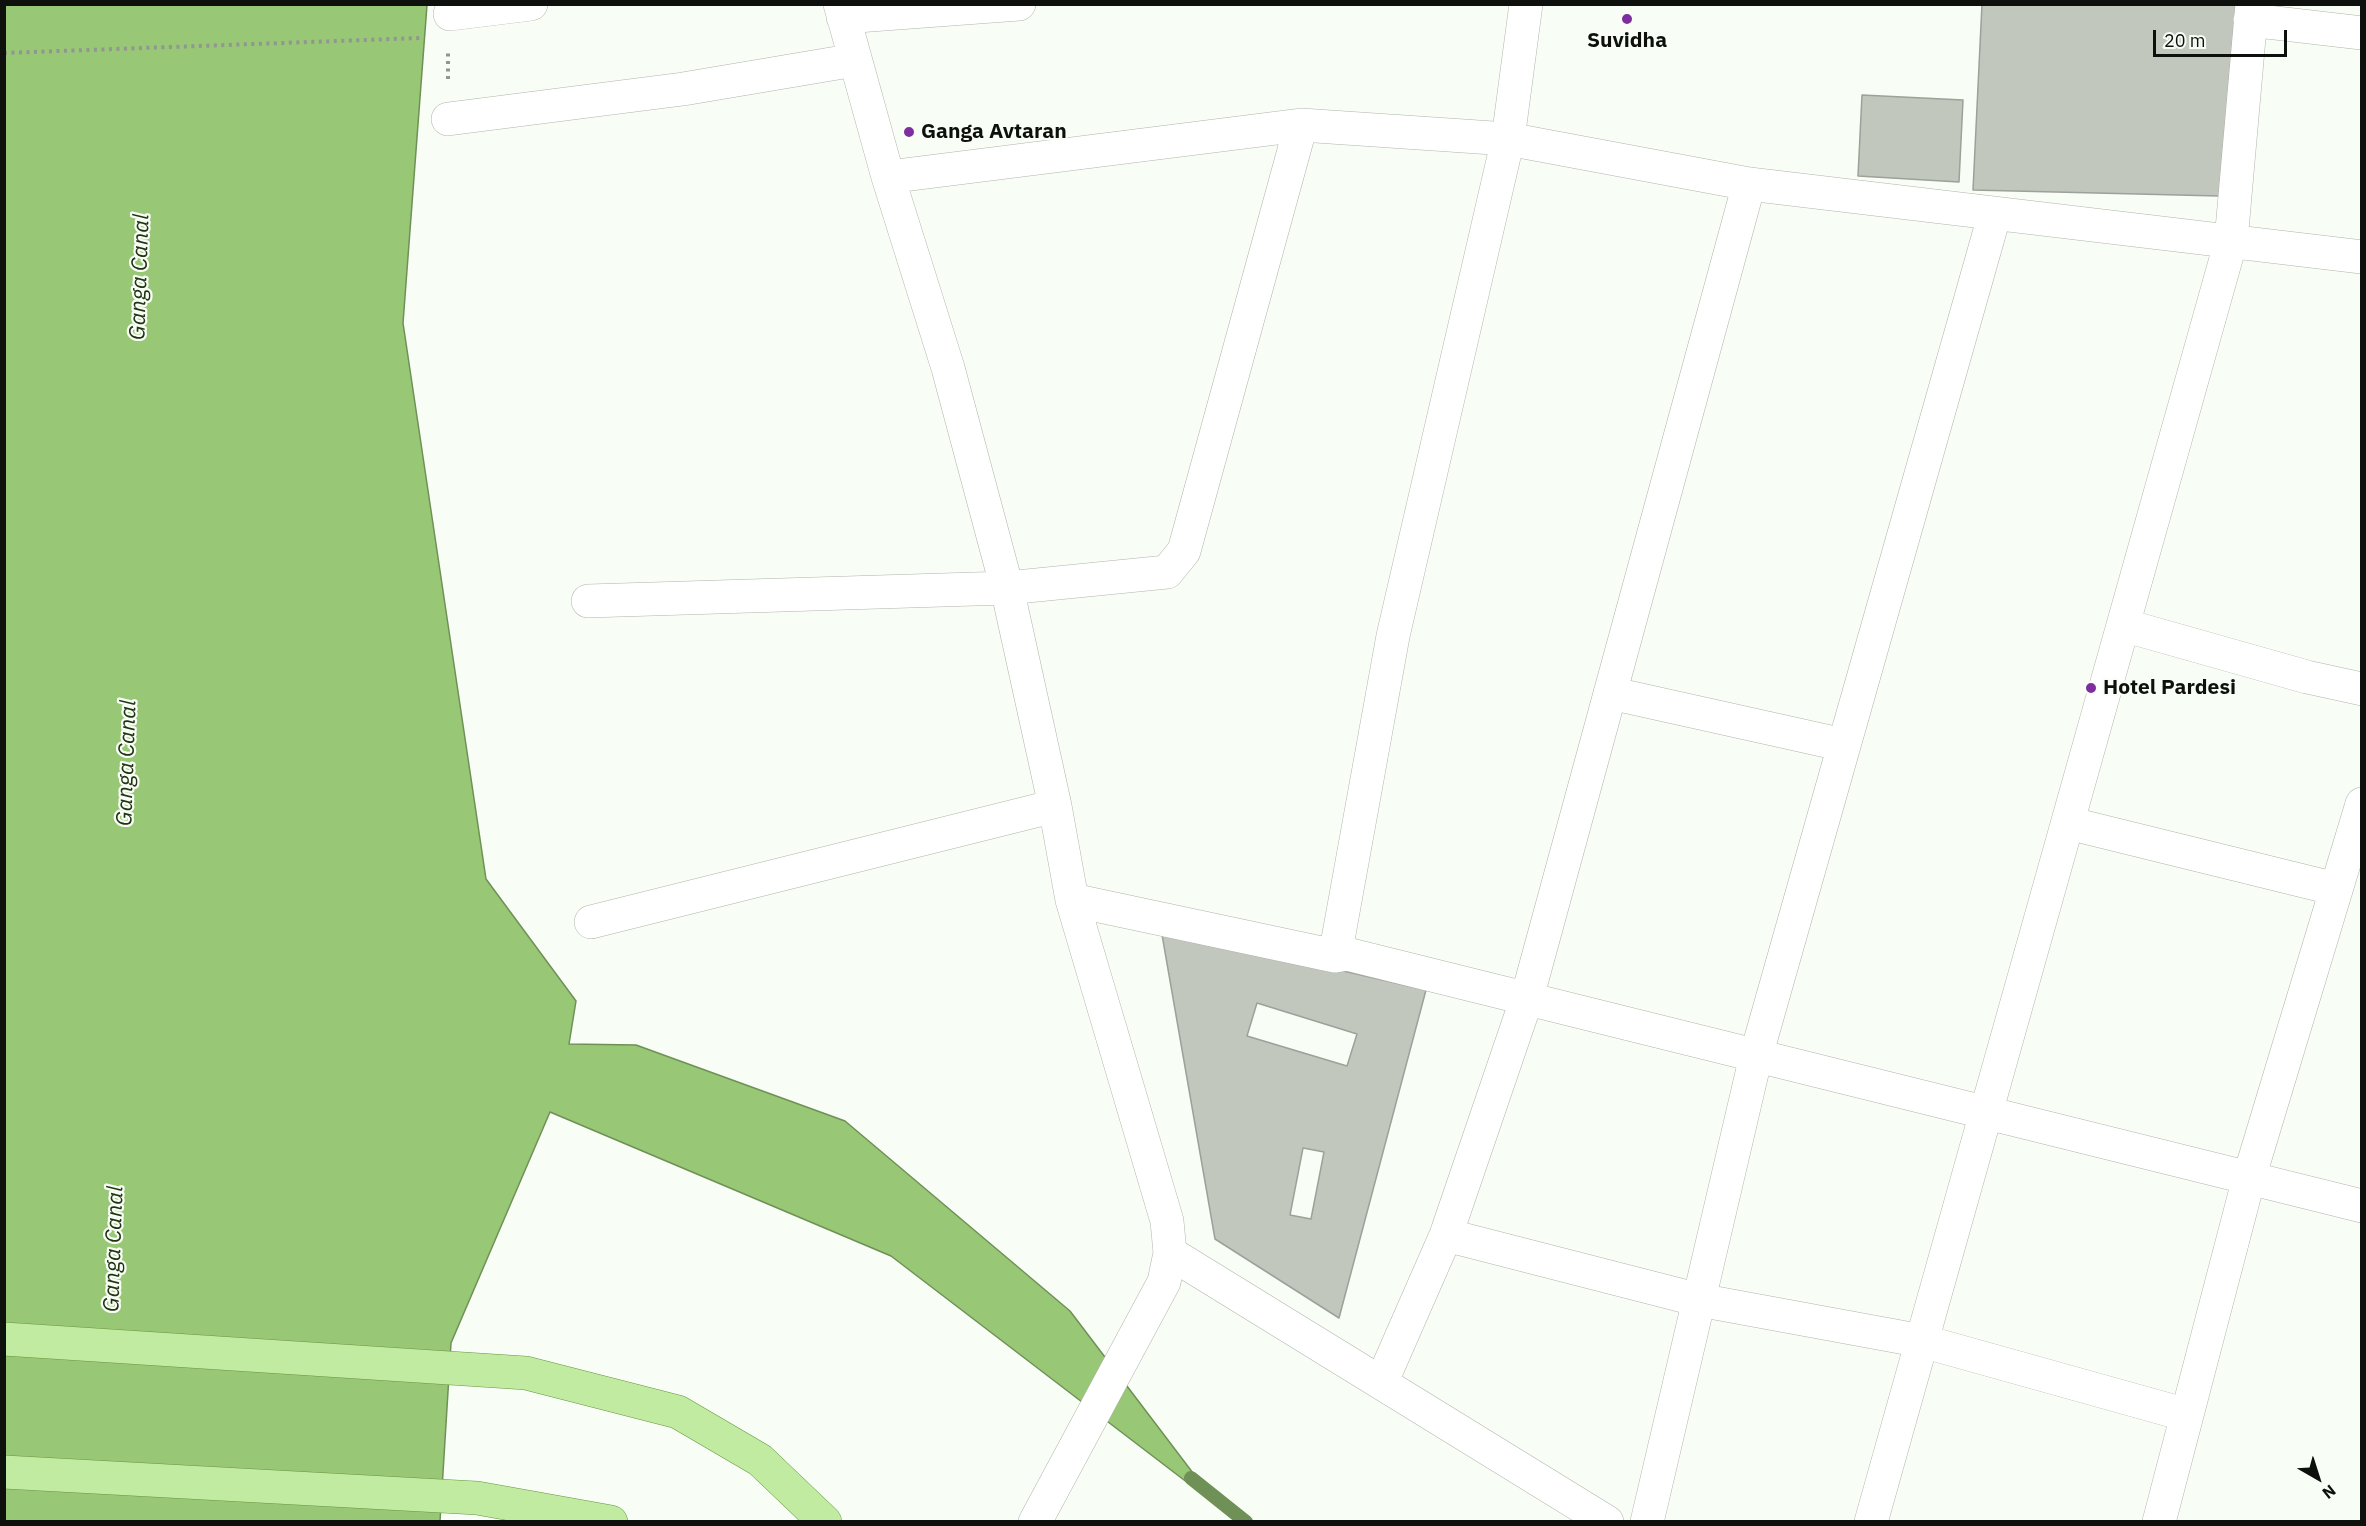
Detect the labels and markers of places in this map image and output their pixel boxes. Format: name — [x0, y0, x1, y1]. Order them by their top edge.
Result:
marker: Suvidha — [1620, 12, 1634, 26]
place label: Suvidha — [1587, 28, 1667, 54]
place label: Ganga Avtaran — [921, 119, 1067, 145]
marker: Ganga Avtaran — [902, 125, 916, 139]
place label: Hotel Pardesi — [2103, 675, 2236, 701]
marker: Hotel Pardesi — [2084, 681, 2098, 695]

